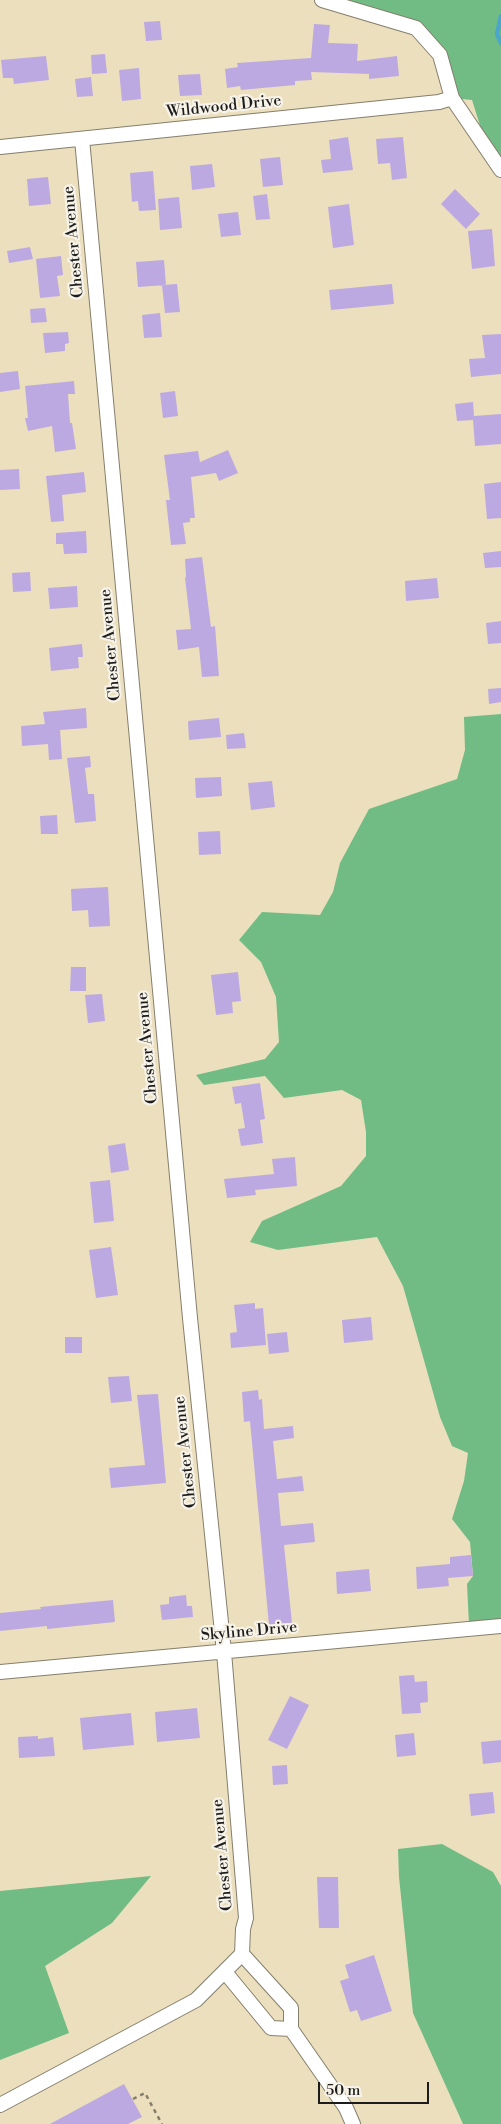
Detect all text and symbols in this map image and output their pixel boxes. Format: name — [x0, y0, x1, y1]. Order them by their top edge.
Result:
street label: Wildwood Drive — [166, 91, 282, 123]
street label: Chester Avenue — [60, 185, 88, 299]
street label: Chester Avenue — [97, 588, 125, 702]
street label: Chester Avenue — [134, 991, 162, 1105]
street label: Chester Avenue — [171, 1395, 201, 1509]
street label: Skyline Drive — [200, 1618, 298, 1646]
street label: Chester Avenue — [209, 1798, 237, 1912]
scale bar — [321, 2072, 432, 2104]
text: 50 m — [326, 2081, 360, 2100]

